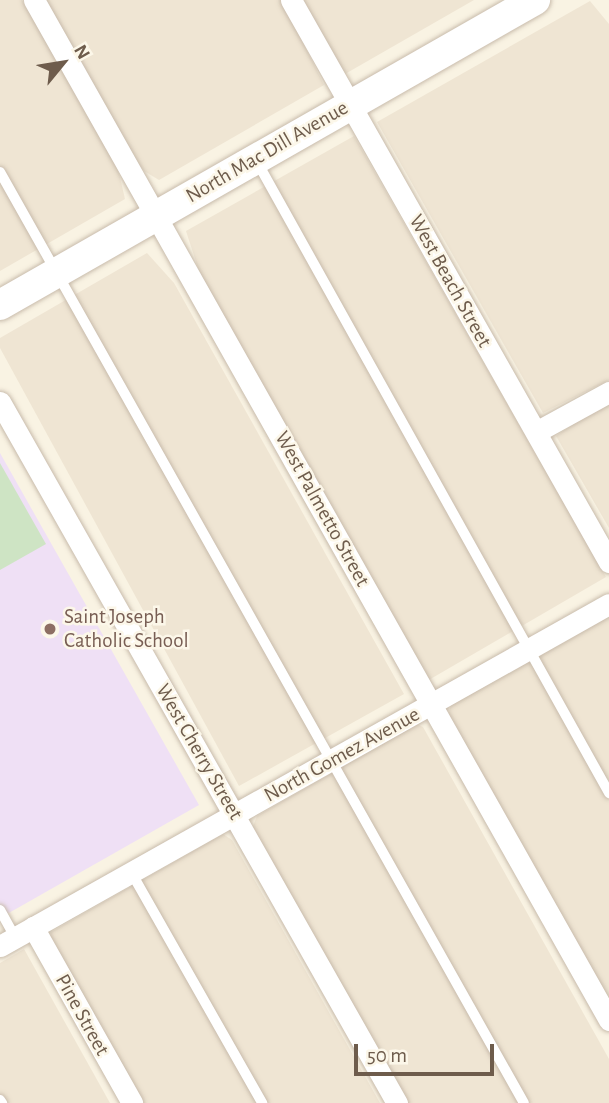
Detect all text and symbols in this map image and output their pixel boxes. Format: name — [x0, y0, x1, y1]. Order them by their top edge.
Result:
north arrow — [28, 28, 98, 98]
text: N — [70, 42, 93, 63]
street label: North Mac Dill Avenue — [181, 95, 353, 209]
street label: West Beach Street — [403, 210, 497, 352]
street label: West Palmetto Street — [269, 427, 375, 591]
place label: Saint Joseph Catholic School — [64, 604, 189, 654]
marker: Saint Joseph Catholic School — [42, 621, 58, 637]
street label: West Cherry Street — [150, 680, 248, 824]
street label: North Gomez Avenue — [260, 702, 424, 808]
street label: Pine Street — [49, 970, 115, 1060]
scale bar — [357, 1030, 497, 1074]
text: 50 m — [367, 1045, 407, 1066]

